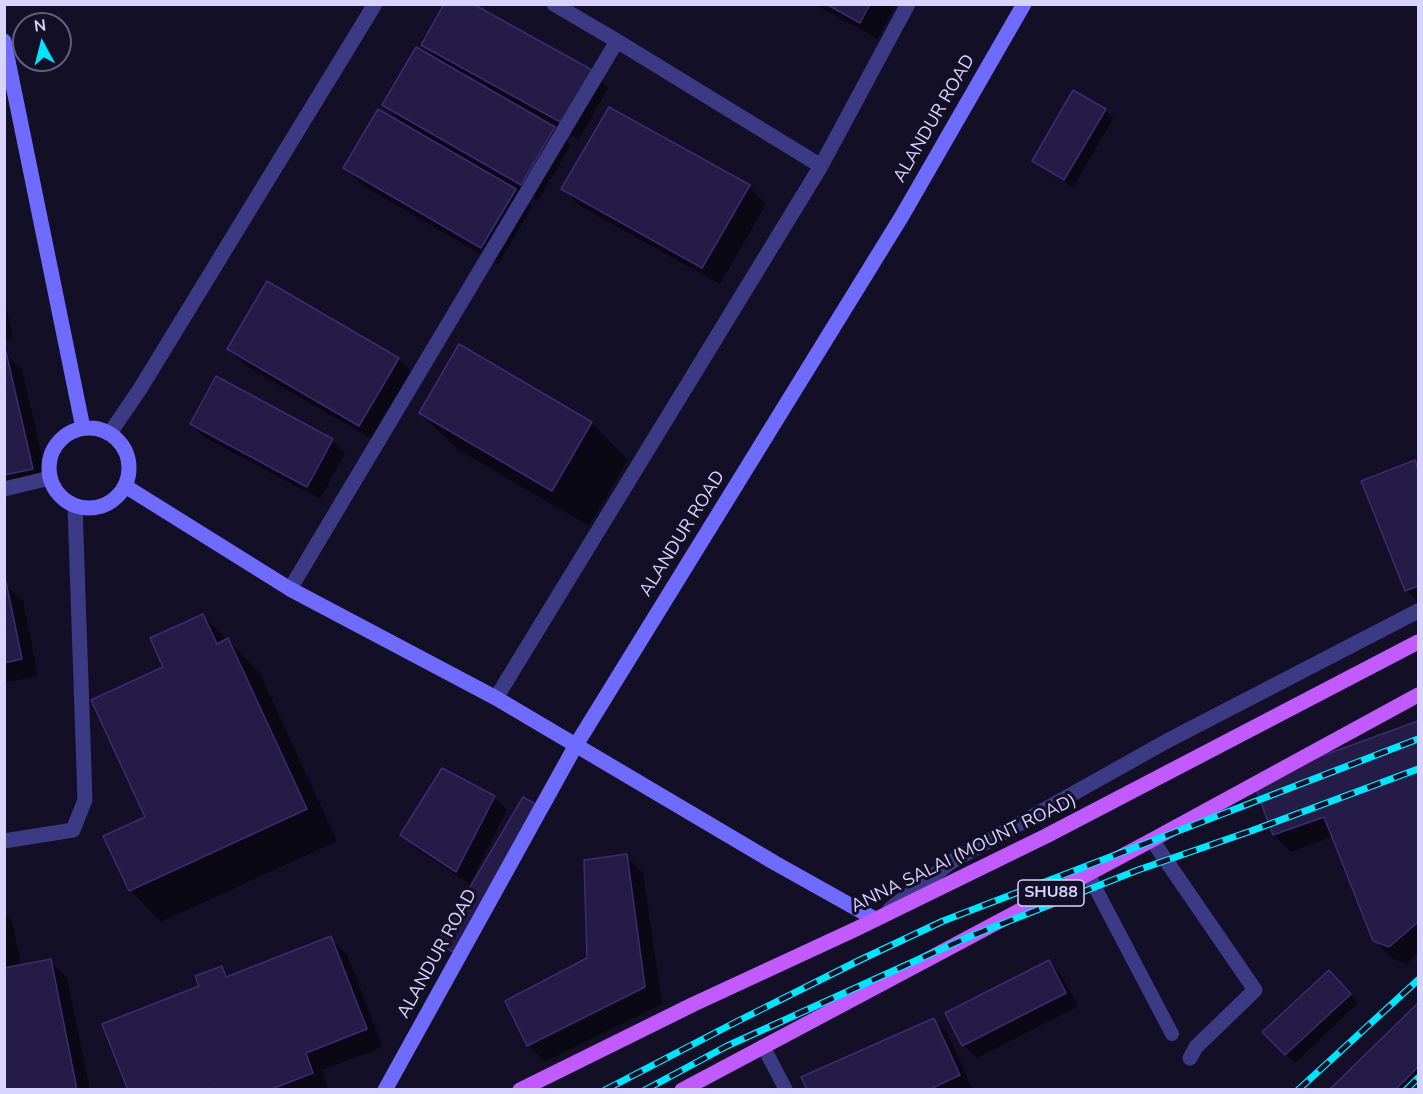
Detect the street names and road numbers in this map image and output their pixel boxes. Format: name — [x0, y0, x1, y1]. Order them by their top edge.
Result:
street label: ALANDUR ROAD — [890, 51, 980, 187]
street label: ALANDUR ROAD — [636, 467, 730, 601]
street label: ANNA SALAI (MOUNT ROAD) — [848, 790, 1080, 918]
road number: SHU88 — [1018, 880, 1084, 906]
street label: ALANDUR ROAD — [394, 886, 482, 1022]

